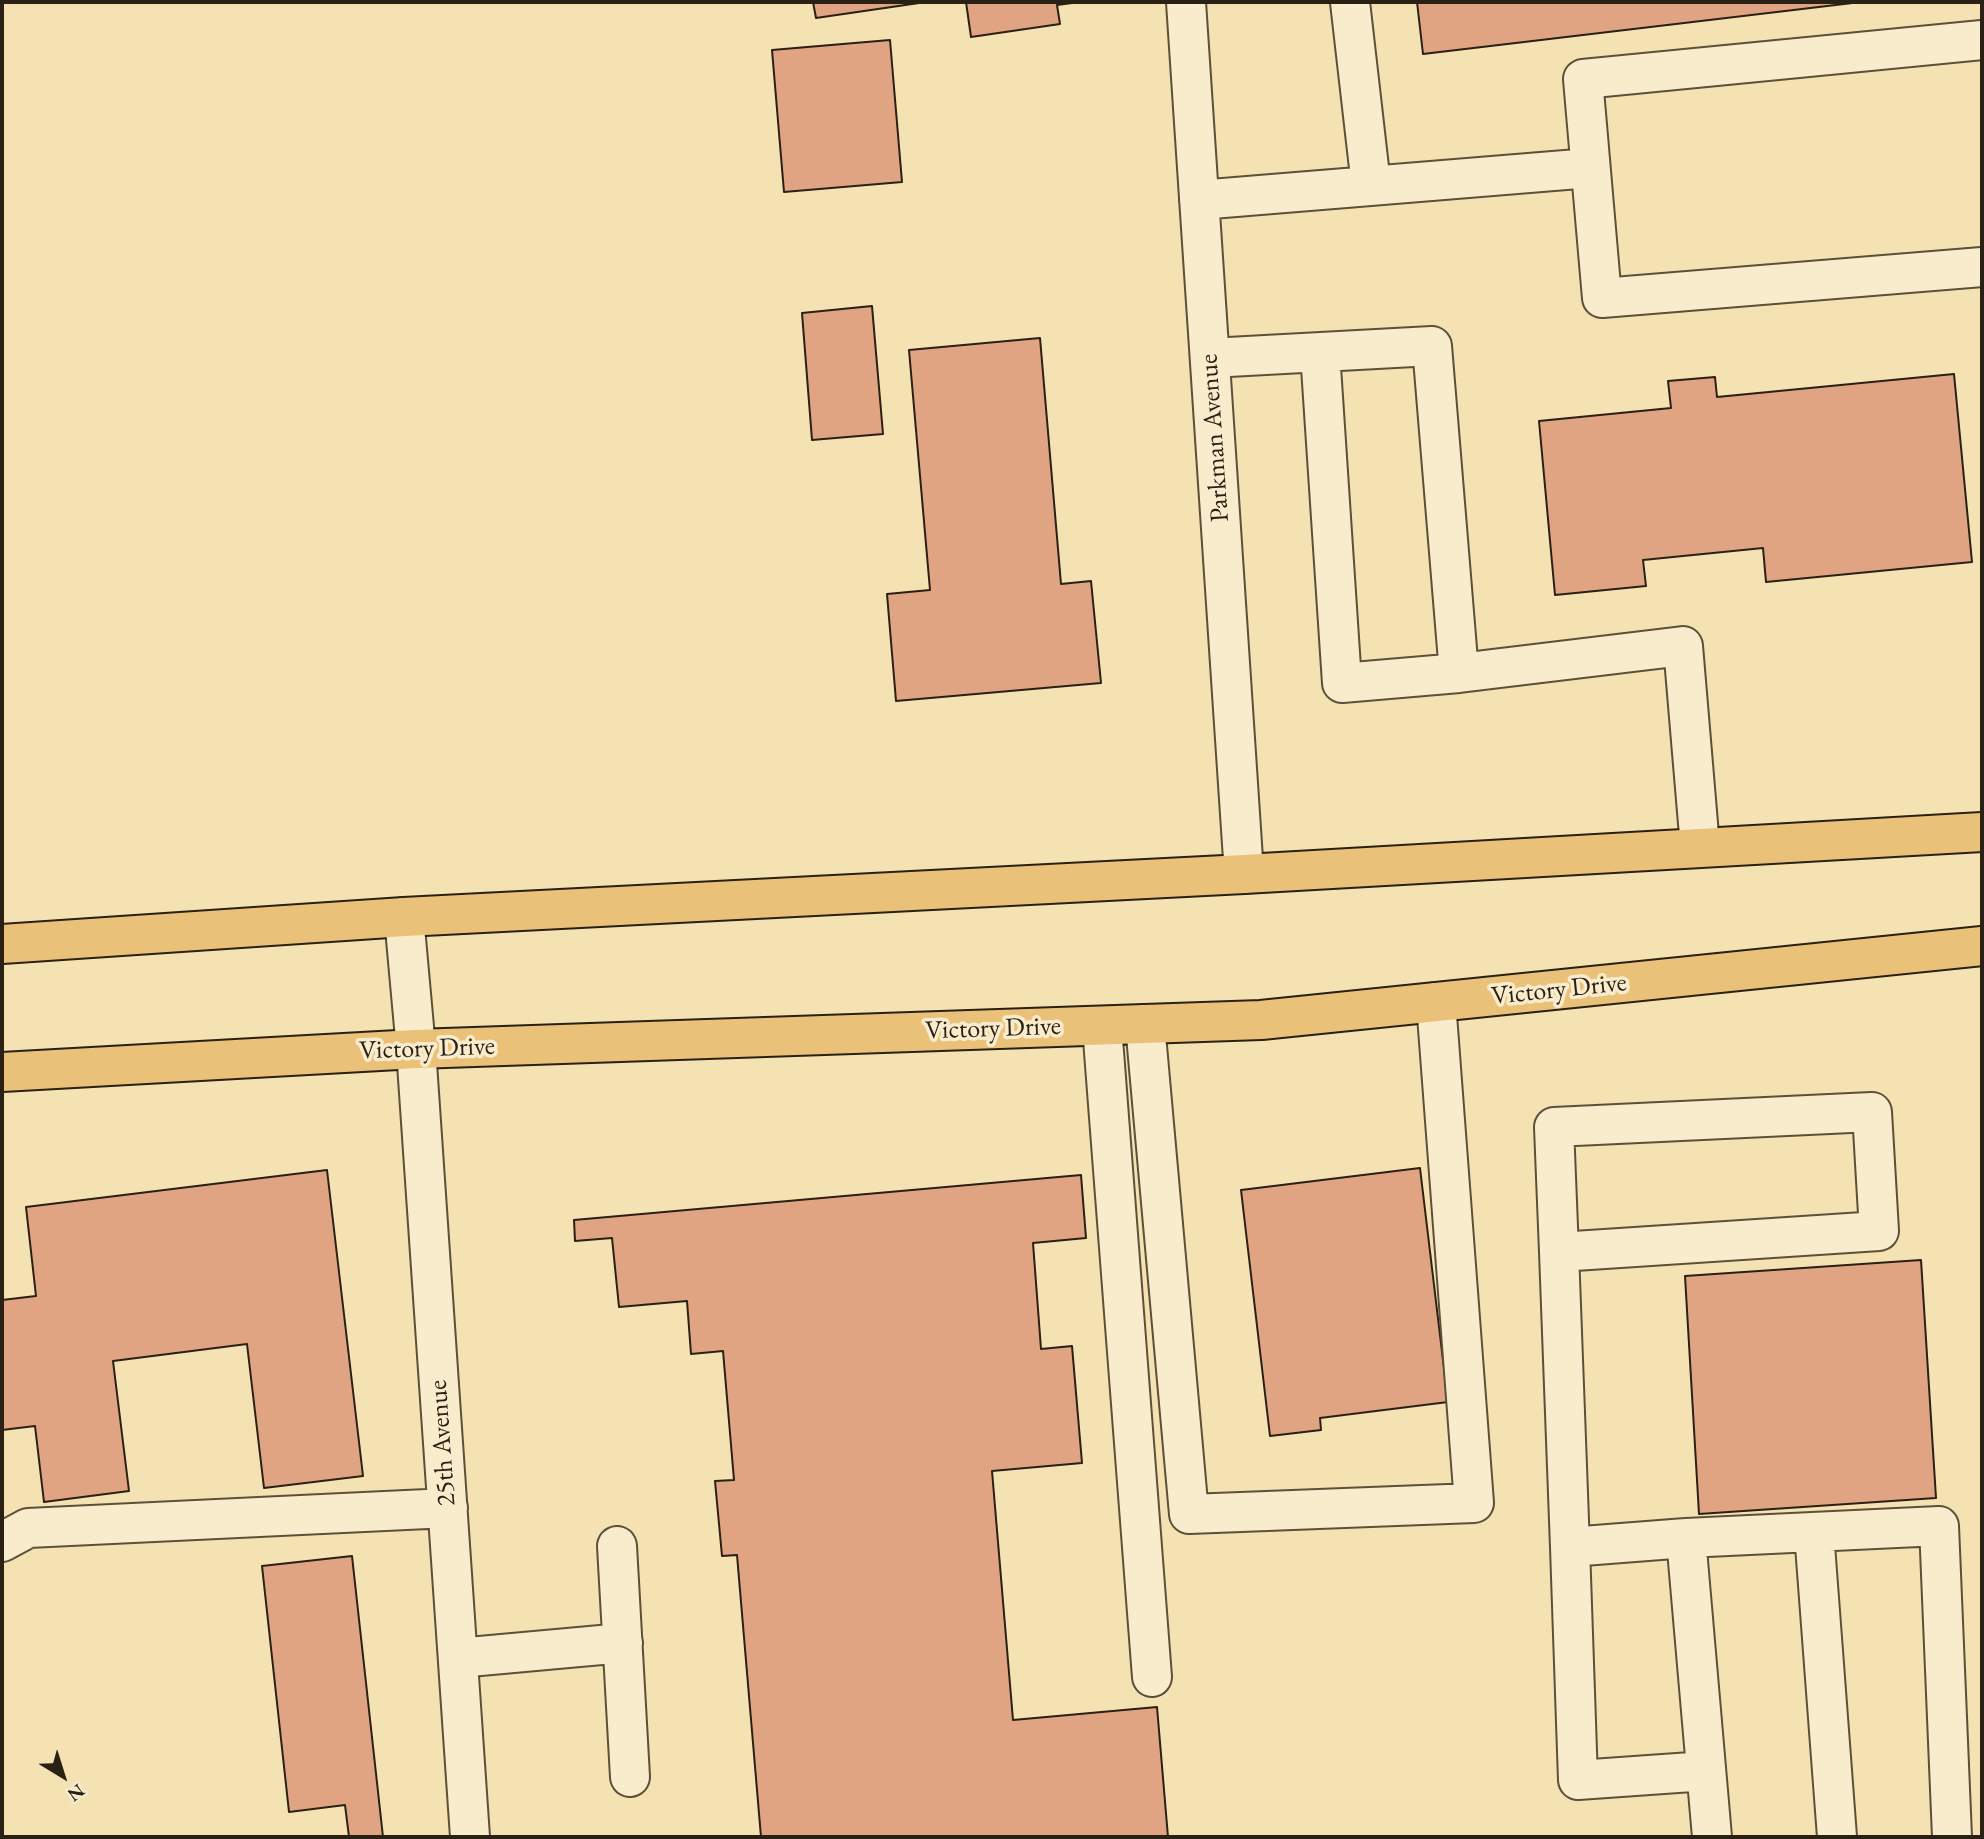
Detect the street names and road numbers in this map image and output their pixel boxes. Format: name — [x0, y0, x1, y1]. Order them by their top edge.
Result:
street label: Parkman Avenue — [1194, 353, 1236, 523]
street label: Victory Drive — [1490, 967, 1628, 1013]
street label: Victory Drive — [925, 1011, 1061, 1047]
street label: Victory Drive — [359, 1031, 495, 1067]
street label: 25th Avenue — [423, 1379, 463, 1507]

